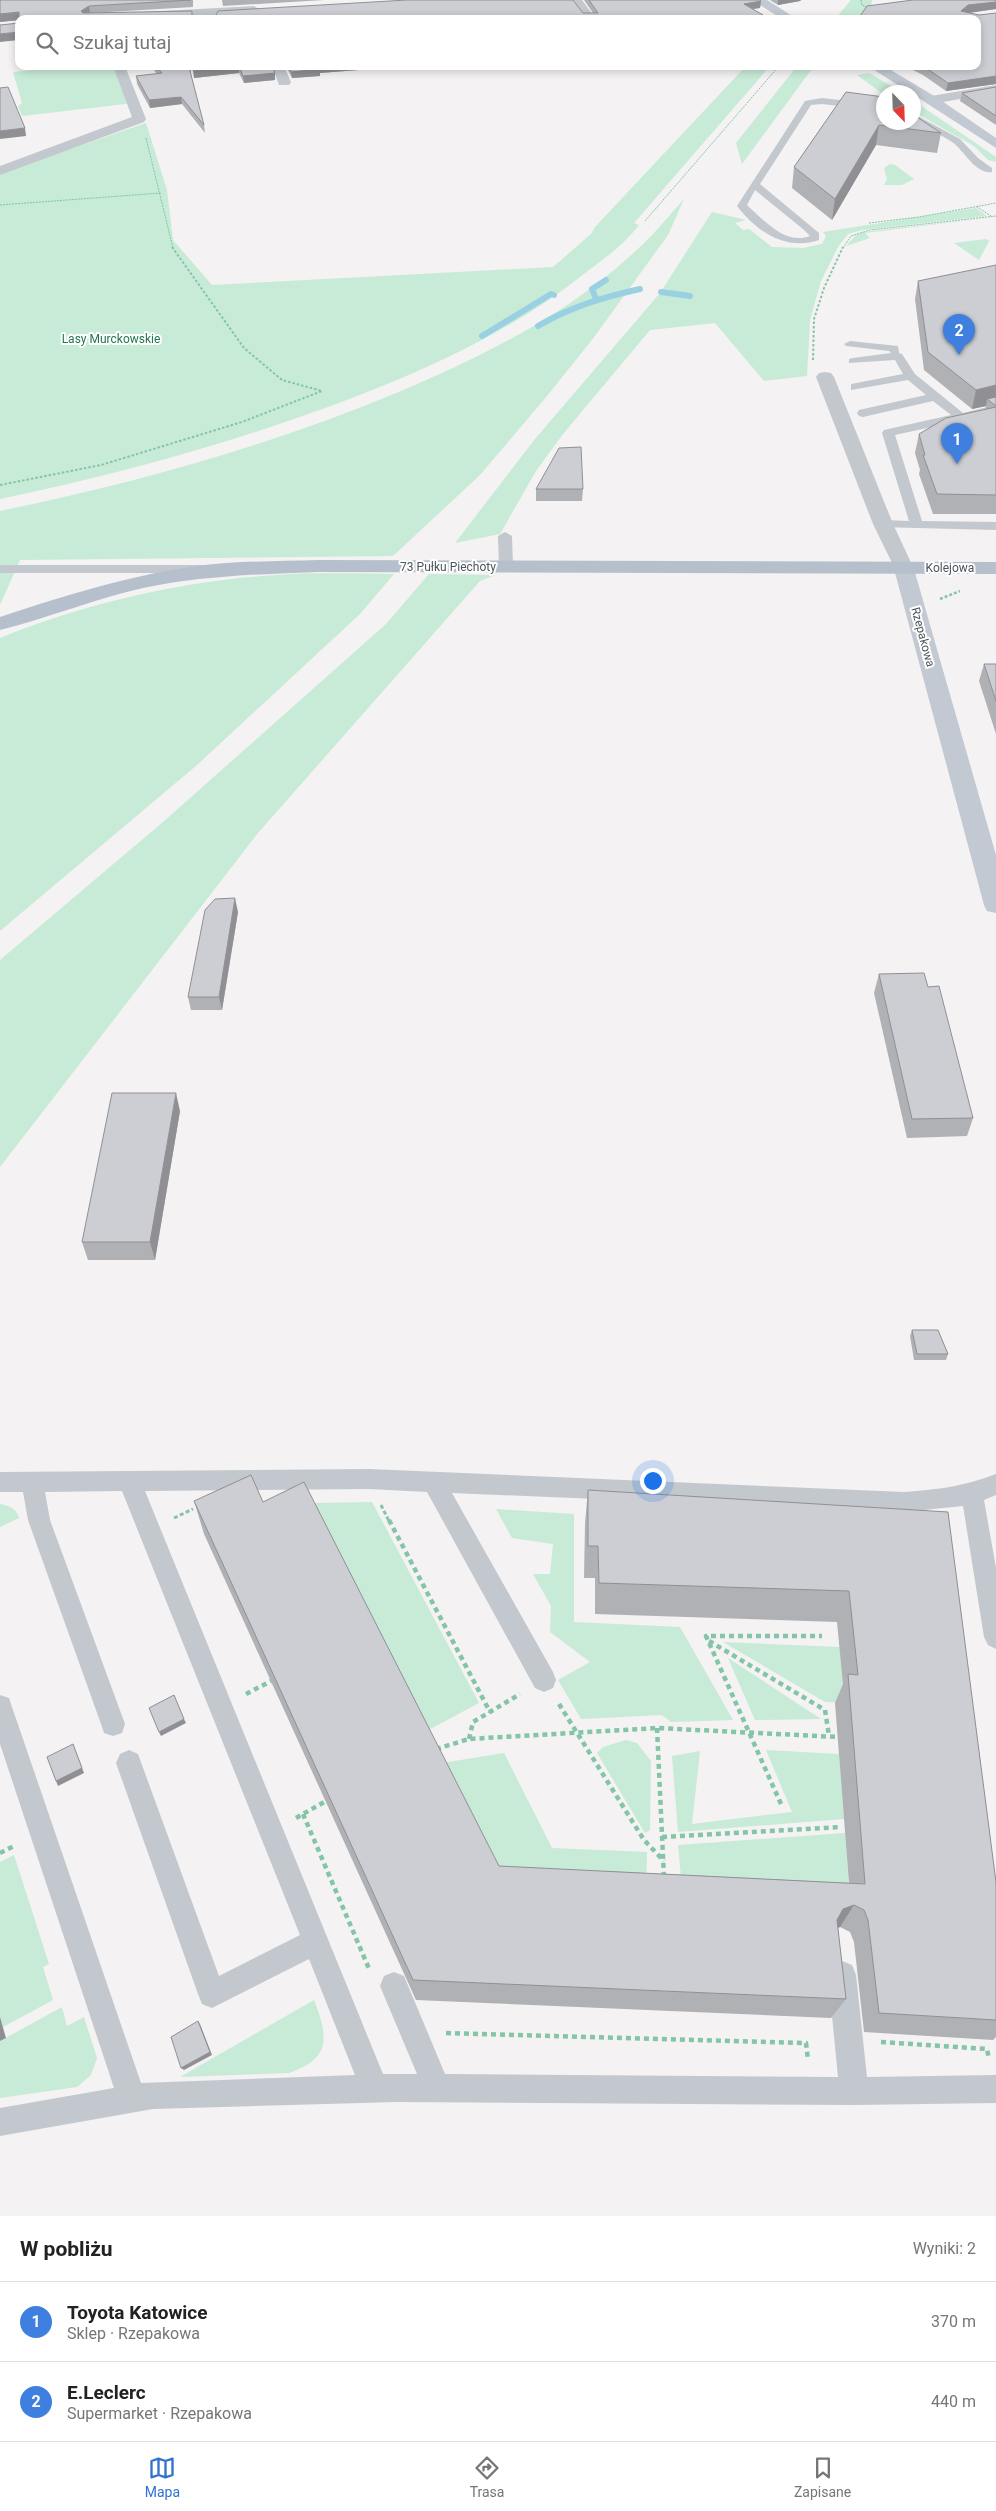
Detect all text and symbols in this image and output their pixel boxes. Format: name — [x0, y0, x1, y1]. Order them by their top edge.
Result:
search box — [15, 15, 981, 70]
icon: search — [33, 29, 61, 57]
text: Szukaj tutaj — [73, 31, 171, 54]
north arrow — [876, 85, 921, 130]
pin: 2 — [943, 314, 975, 355]
park label: Lasy Murckowskie — [62, 332, 160, 346]
pin: 1 — [941, 423, 973, 464]
street label: 73 Pułku Piechoty — [400, 560, 496, 574]
street label: Kolejowa — [926, 561, 974, 575]
street label: Rzepakowa — [908, 606, 938, 668]
your location — [640, 1468, 666, 1494]
text: W pobliżu — [20, 2237, 113, 2261]
text: Wyniki: 2 — [913, 2239, 976, 2258]
text: Toyota Katowice — [67, 2301, 208, 2324]
text: 1 — [31, 2312, 41, 2331]
text: 370 m — [931, 2312, 976, 2331]
text: Sklep · Rzepakowa — [67, 2324, 200, 2343]
text: E.Leclerc — [67, 2381, 146, 2404]
text: 2 — [31, 2392, 41, 2411]
text: 440 m — [931, 2392, 976, 2411]
text: Supermarket · Rzepakowa — [67, 2404, 252, 2423]
tab: Mapa — [145, 2454, 180, 2500]
tab: Trasa — [470, 2454, 504, 2500]
tab: Zapisane — [794, 2454, 851, 2500]

